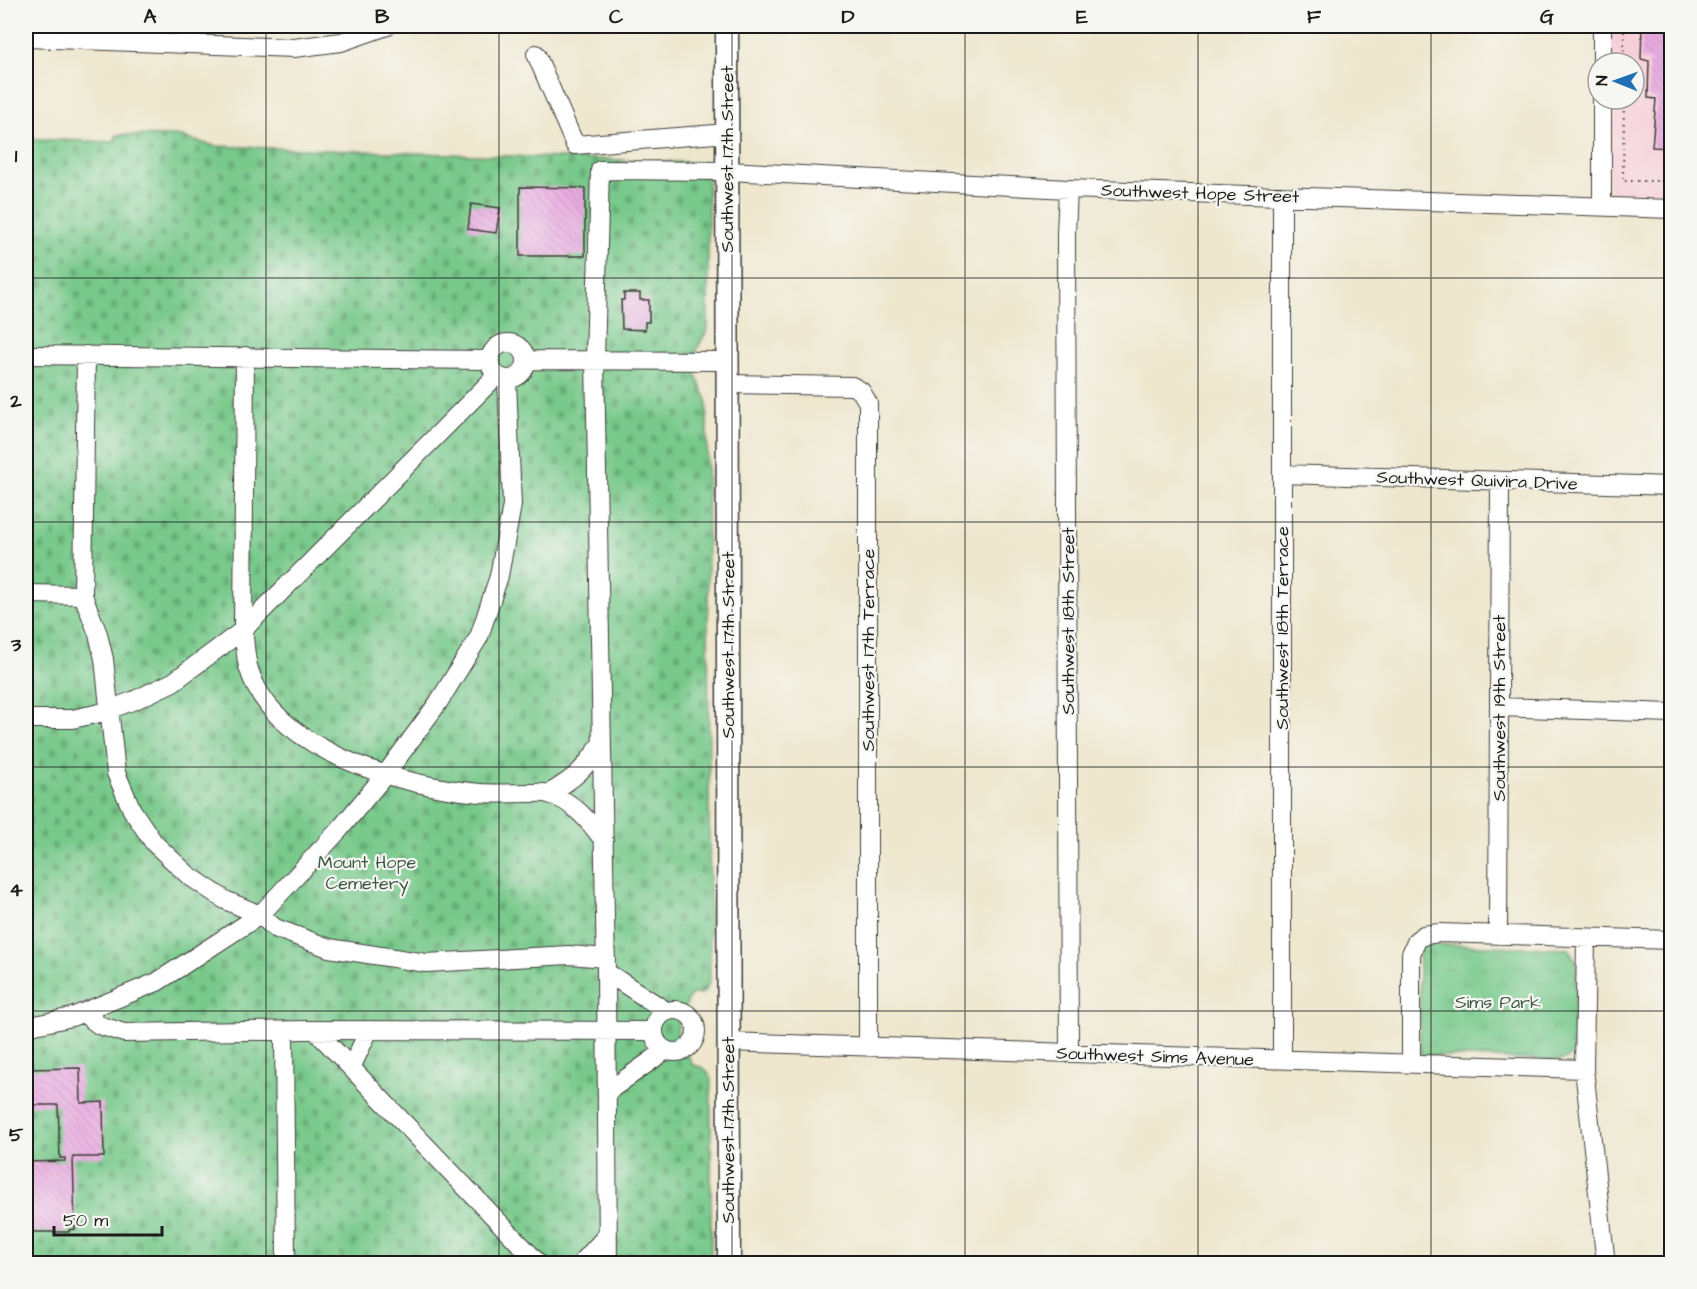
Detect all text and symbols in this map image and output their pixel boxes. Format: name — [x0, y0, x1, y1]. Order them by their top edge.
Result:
text: A — [144, 3, 157, 31]
text: B — [375, 3, 390, 31]
text: C — [609, 3, 624, 31]
text: D — [842, 3, 855, 31]
text: E — [1076, 3, 1088, 31]
text: F — [1307, 3, 1322, 31]
text: G — [1540, 3, 1554, 31]
north arrow — [1586, 51, 1646, 111]
street label: Southwest 17th Street — [715, 65, 740, 253]
text: N — [1591, 76, 1613, 86]
text: 1 — [15, 142, 18, 170]
street label: Southwest Hope Street — [1100, 178, 1300, 209]
text: 2 — [9, 387, 22, 415]
street label: Southwest Quivira Drive — [1376, 464, 1578, 497]
street label: Southwest 18th Street — [1056, 526, 1081, 715]
street label: Southwest 18th Terrace — [1270, 526, 1295, 730]
street label: Southwest 17th Terrace — [856, 548, 881, 751]
street label: Southwest 17th Street — [716, 551, 741, 739]
street label: Southwest 19th Street — [1487, 614, 1512, 801]
text: 3 — [10, 631, 22, 659]
park label: Mount Hope Cemetery — [318, 850, 416, 897]
text: 4 — [9, 876, 23, 904]
park label: Sims Park — [1455, 990, 1541, 1015]
street label: Southwest 17th Street — [716, 1036, 741, 1224]
street label: Southwest Sims Avenue — [1056, 1041, 1255, 1072]
text: 5 — [9, 1121, 24, 1149]
scale bar — [54, 1199, 162, 1237]
text: 50 m — [63, 1208, 108, 1233]

